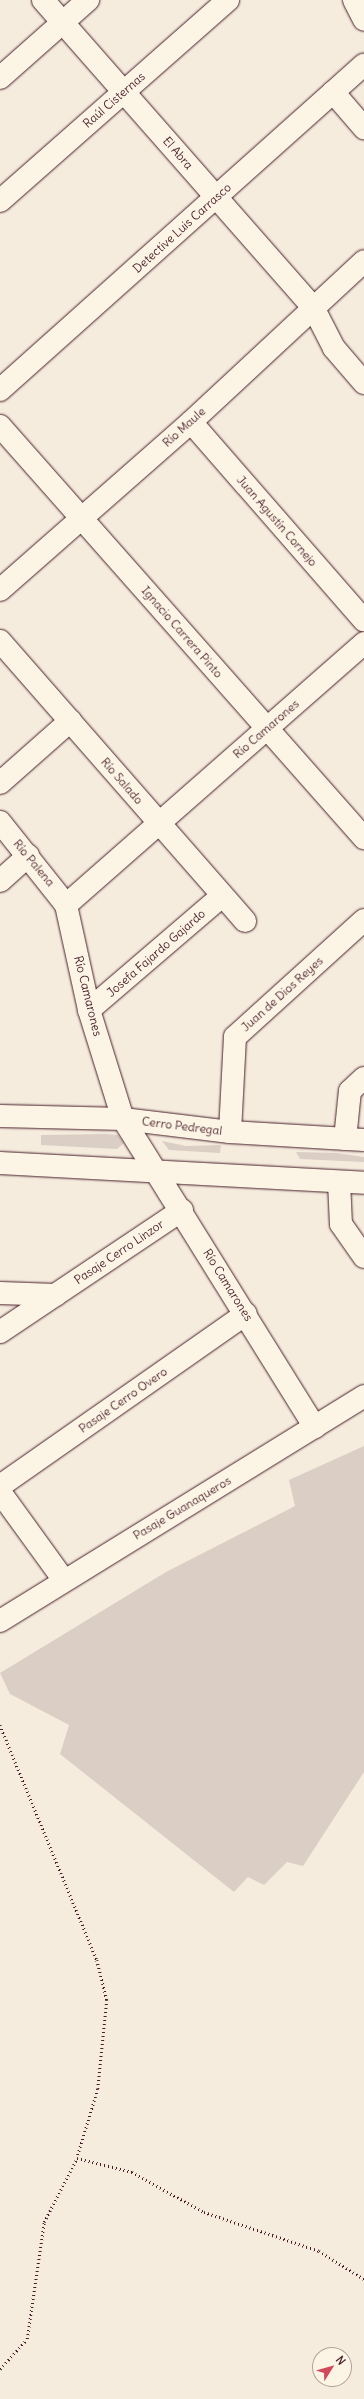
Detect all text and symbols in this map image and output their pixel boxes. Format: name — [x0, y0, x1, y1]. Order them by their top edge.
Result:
street label: Raúl Cisternas — [80, 69, 148, 131]
street label: El Abra — [160, 134, 196, 172]
street label: Detective Luis Carrasco — [130, 180, 234, 276]
street label: Río Maule — [160, 404, 208, 450]
street label: Juan Agustín Cornejo — [234, 473, 320, 569]
street label: Ignacio Carrera Pinto — [138, 583, 226, 681]
street label: Río Camarones — [230, 697, 302, 761]
street label: Río Salado — [98, 755, 146, 807]
street label: Río Palena — [10, 837, 58, 889]
street label: Josefa Fajardo Gajardo — [104, 906, 208, 1000]
street label: Río Camarones — [71, 954, 105, 1038]
street label: Juan de Dios Reyes — [238, 954, 326, 1034]
street label: Cerro Pedregal — [141, 1114, 223, 1138]
street label: Pasaje Cerro Linzor — [72, 1217, 166, 1287]
street label: Río Camarones — [200, 1246, 256, 1324]
street label: Pasaje Cerro Overo — [76, 1364, 170, 1436]
street label: Pasaje Guanaqueros — [131, 1473, 233, 1543]
north arrow — [312, 2347, 352, 2387]
text: N — [333, 2353, 349, 2368]

